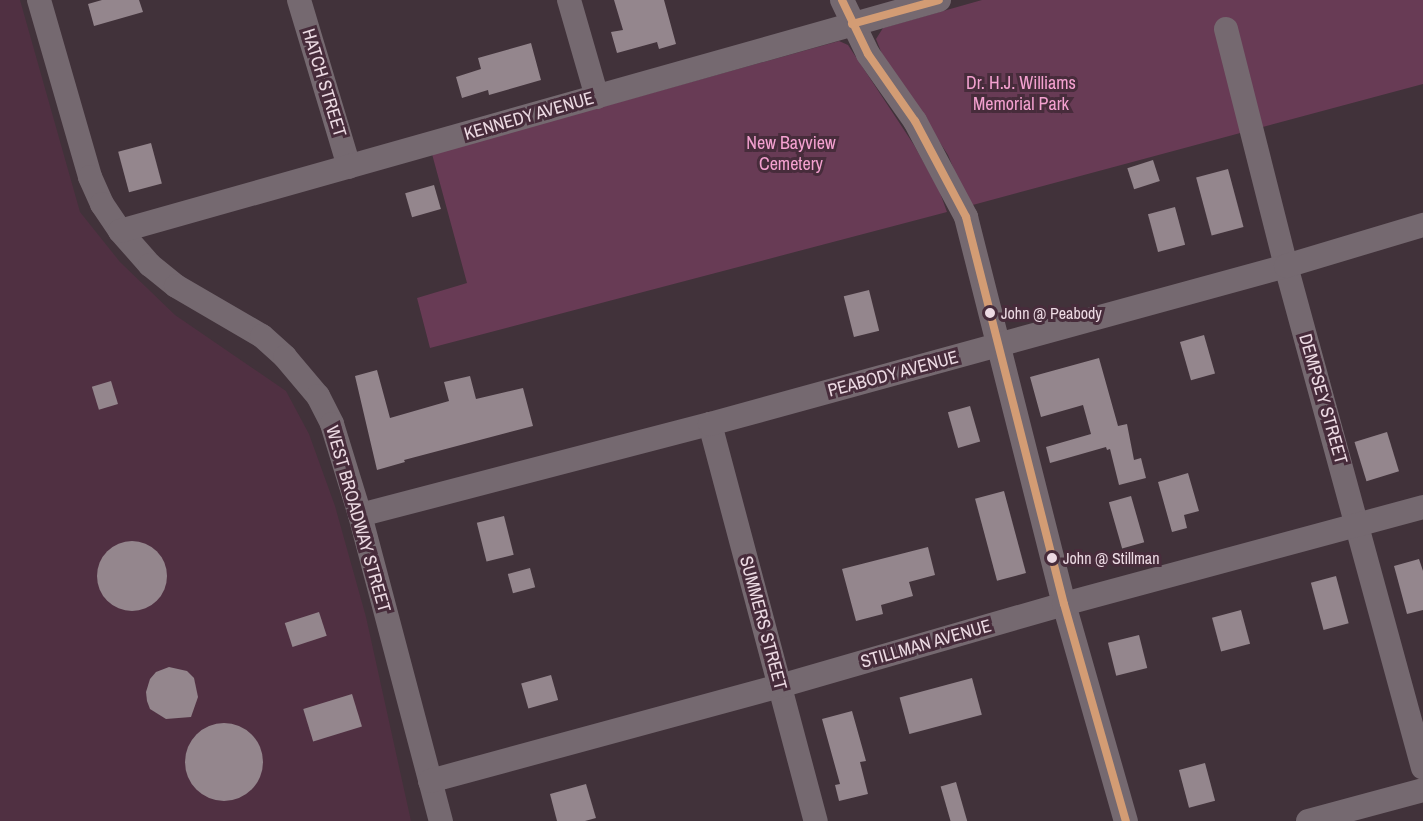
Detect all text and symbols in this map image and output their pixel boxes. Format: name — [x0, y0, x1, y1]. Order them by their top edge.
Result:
street label: HATCH STREET — [297, 26, 351, 140]
park label: Dr. H.J. Williams Memorial Park — [966, 73, 1076, 116]
street label: KENNEDY AVENUE — [461, 87, 597, 145]
park label: New Bayview Cemetery — [746, 133, 836, 176]
place label: John @ Peabody — [1001, 303, 1102, 323]
marker: John @ Peabody — [984, 307, 996, 319]
street label: DEMPSEY STREET — [1294, 331, 1352, 467]
street label: PEABODY AVENUE — [825, 346, 961, 402]
street label: WEST BROADWAY STREET — [321, 423, 395, 615]
place label: John @ Stillman — [1063, 548, 1159, 568]
marker: John @ Stillman — [1046, 552, 1058, 564]
street label: SUMMERS STREET — [735, 554, 791, 692]
street label: STILLMAN AVENUE — [858, 615, 994, 673]

